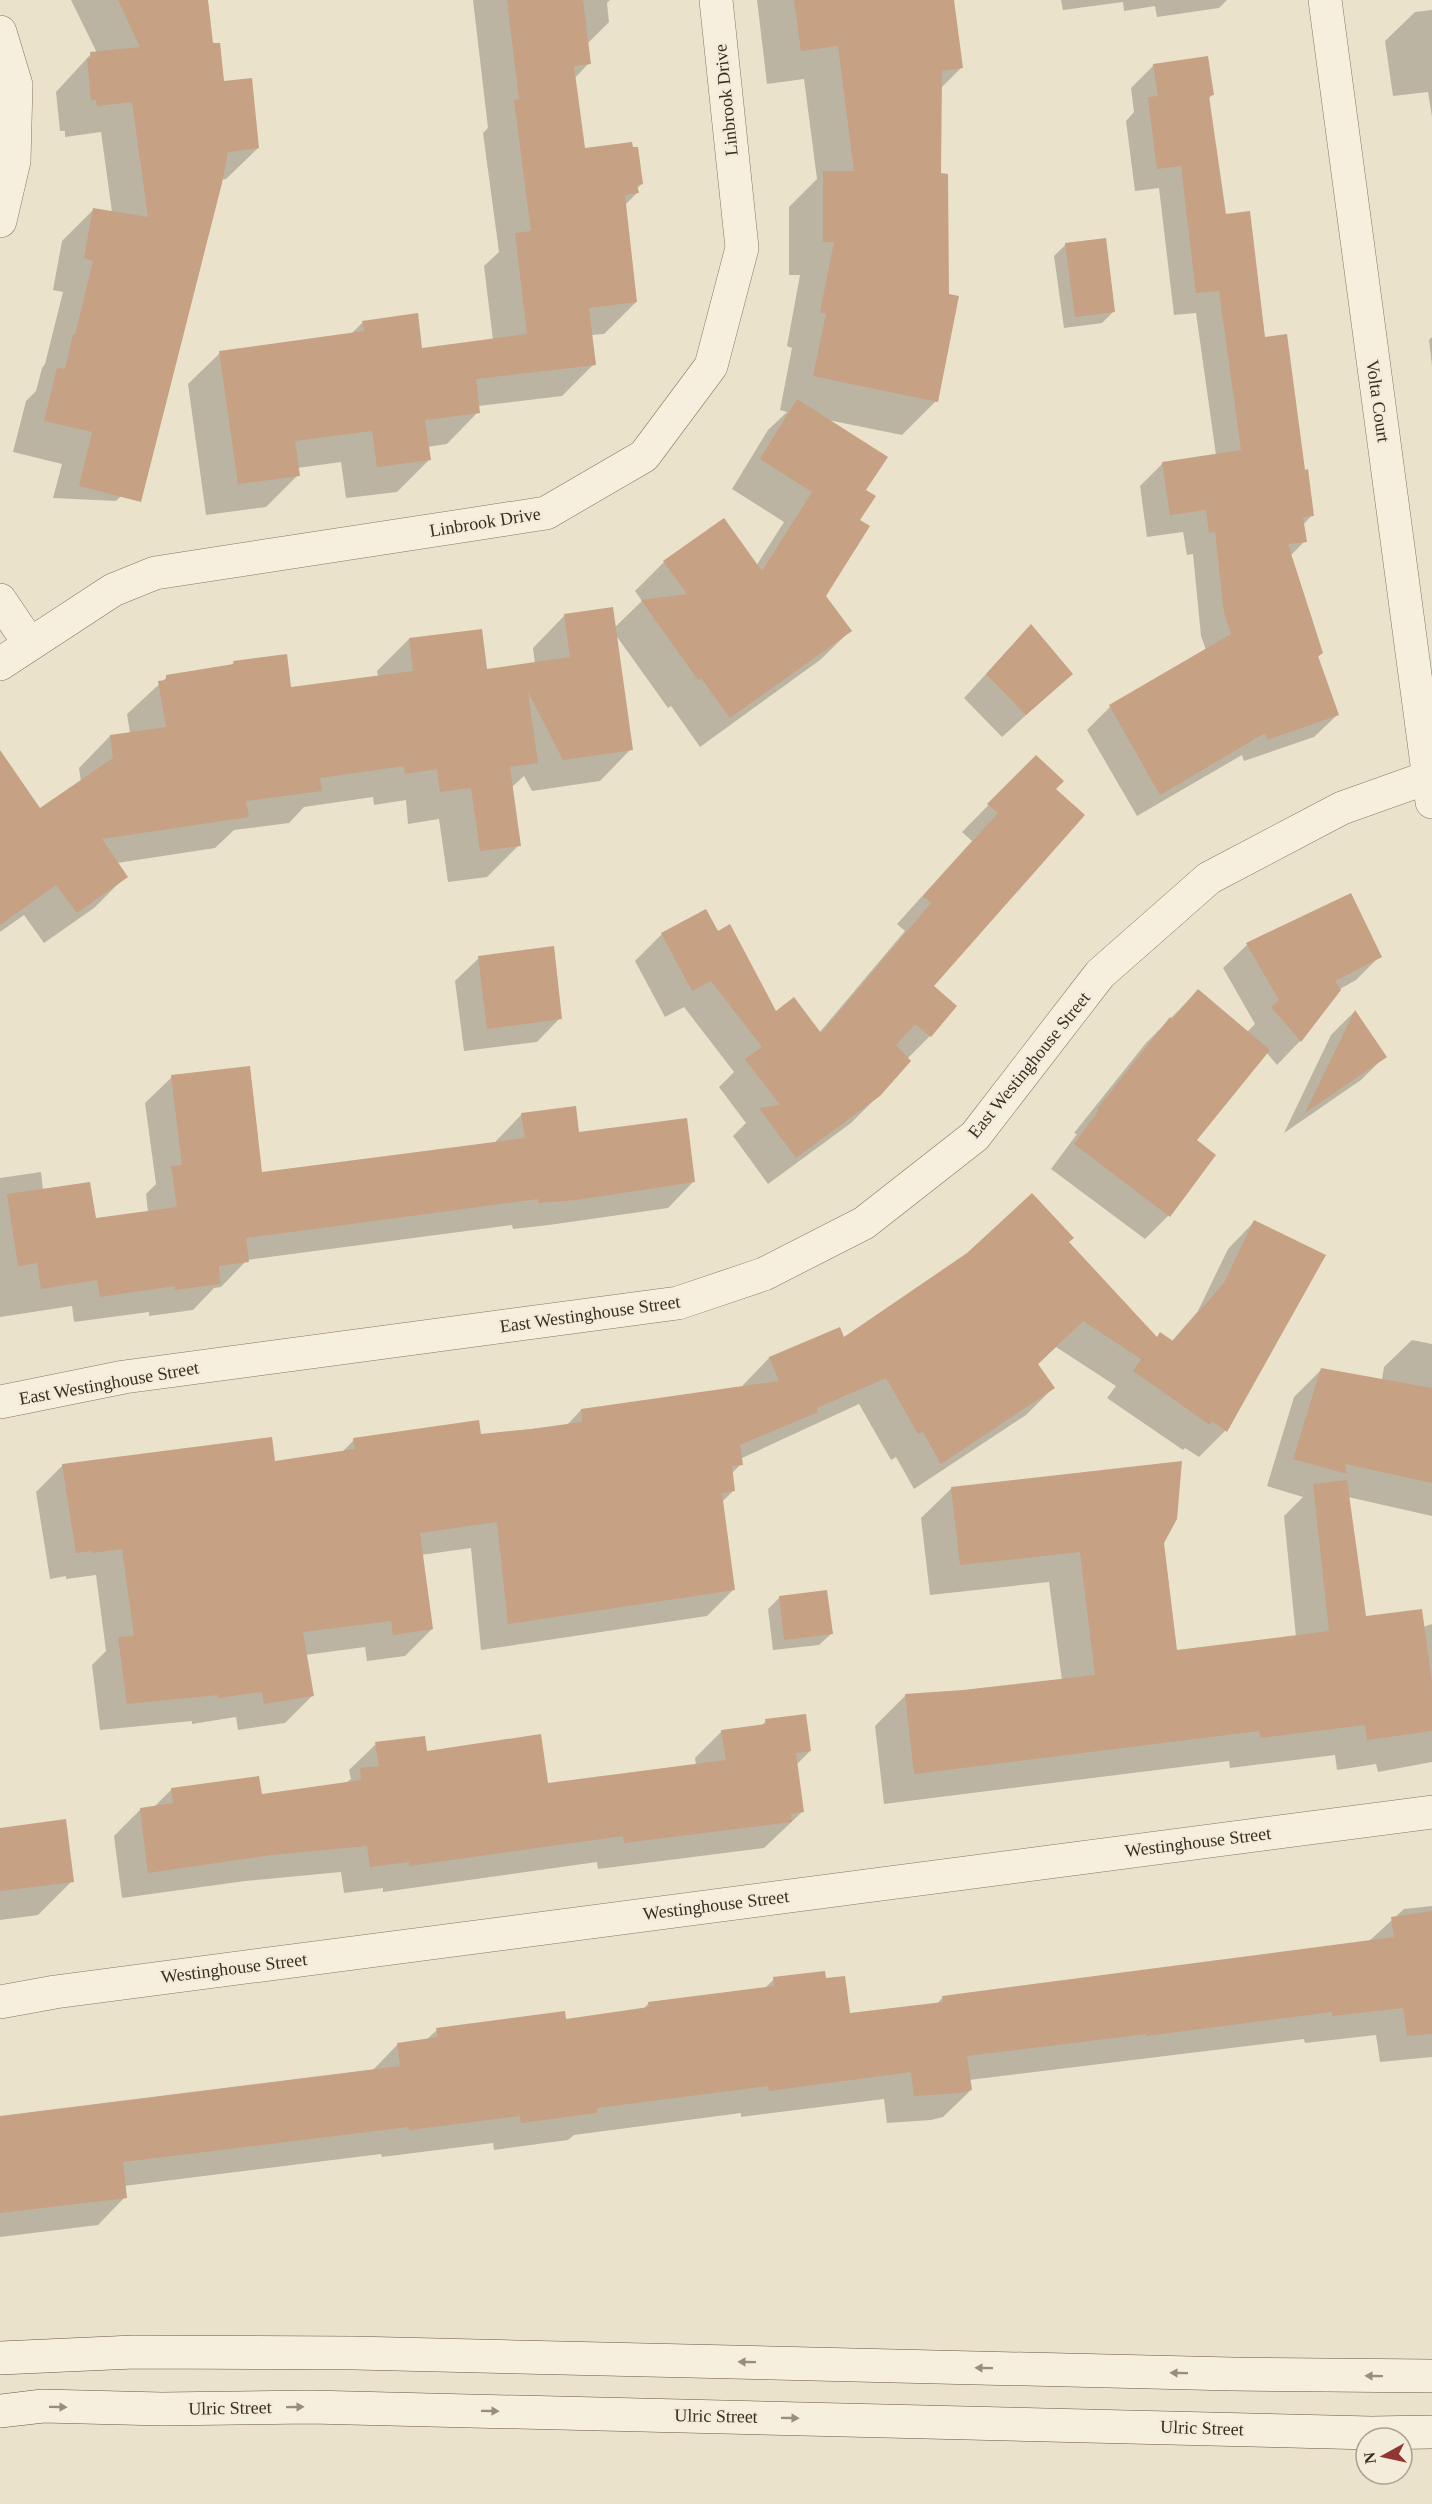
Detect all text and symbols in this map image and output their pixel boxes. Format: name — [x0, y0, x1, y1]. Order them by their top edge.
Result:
street label: Linbrook Drive — [710, 43, 742, 157]
street label: Volta Court — [1362, 358, 1394, 444]
street label: Linbrook Drive — [428, 503, 542, 541]
street label: East Westinghouse Street — [964, 988, 1094, 1142]
street label: East Westinghouse Street — [498, 1291, 682, 1337]
street label: East Westinghouse Street — [18, 1357, 200, 1409]
street label: Westinghouse Street — [1124, 1823, 1272, 1861]
street label: Westinghouse Street — [642, 1886, 790, 1924]
street label: Westinghouse Street — [160, 1949, 308, 1987]
one-way arrow — [737, 2358, 756, 2367]
one-way arrow — [974, 2364, 993, 2373]
one-way arrow — [1169, 2368, 1188, 2378]
one-way arrow — [1364, 2371, 1383, 2381]
street label: Ulric Street — [188, 2397, 272, 2419]
one-way arrow — [49, 2402, 68, 2411]
one-way arrow — [286, 2402, 305, 2412]
street label: Ulric Street — [674, 2405, 758, 2427]
one-way arrow — [481, 2406, 500, 2415]
one-way arrow — [781, 2413, 800, 2422]
street label: Ulric Street — [1160, 2417, 1244, 2439]
north arrow — [1354, 2426, 1414, 2486]
text: N — [1360, 2451, 1379, 2465]

